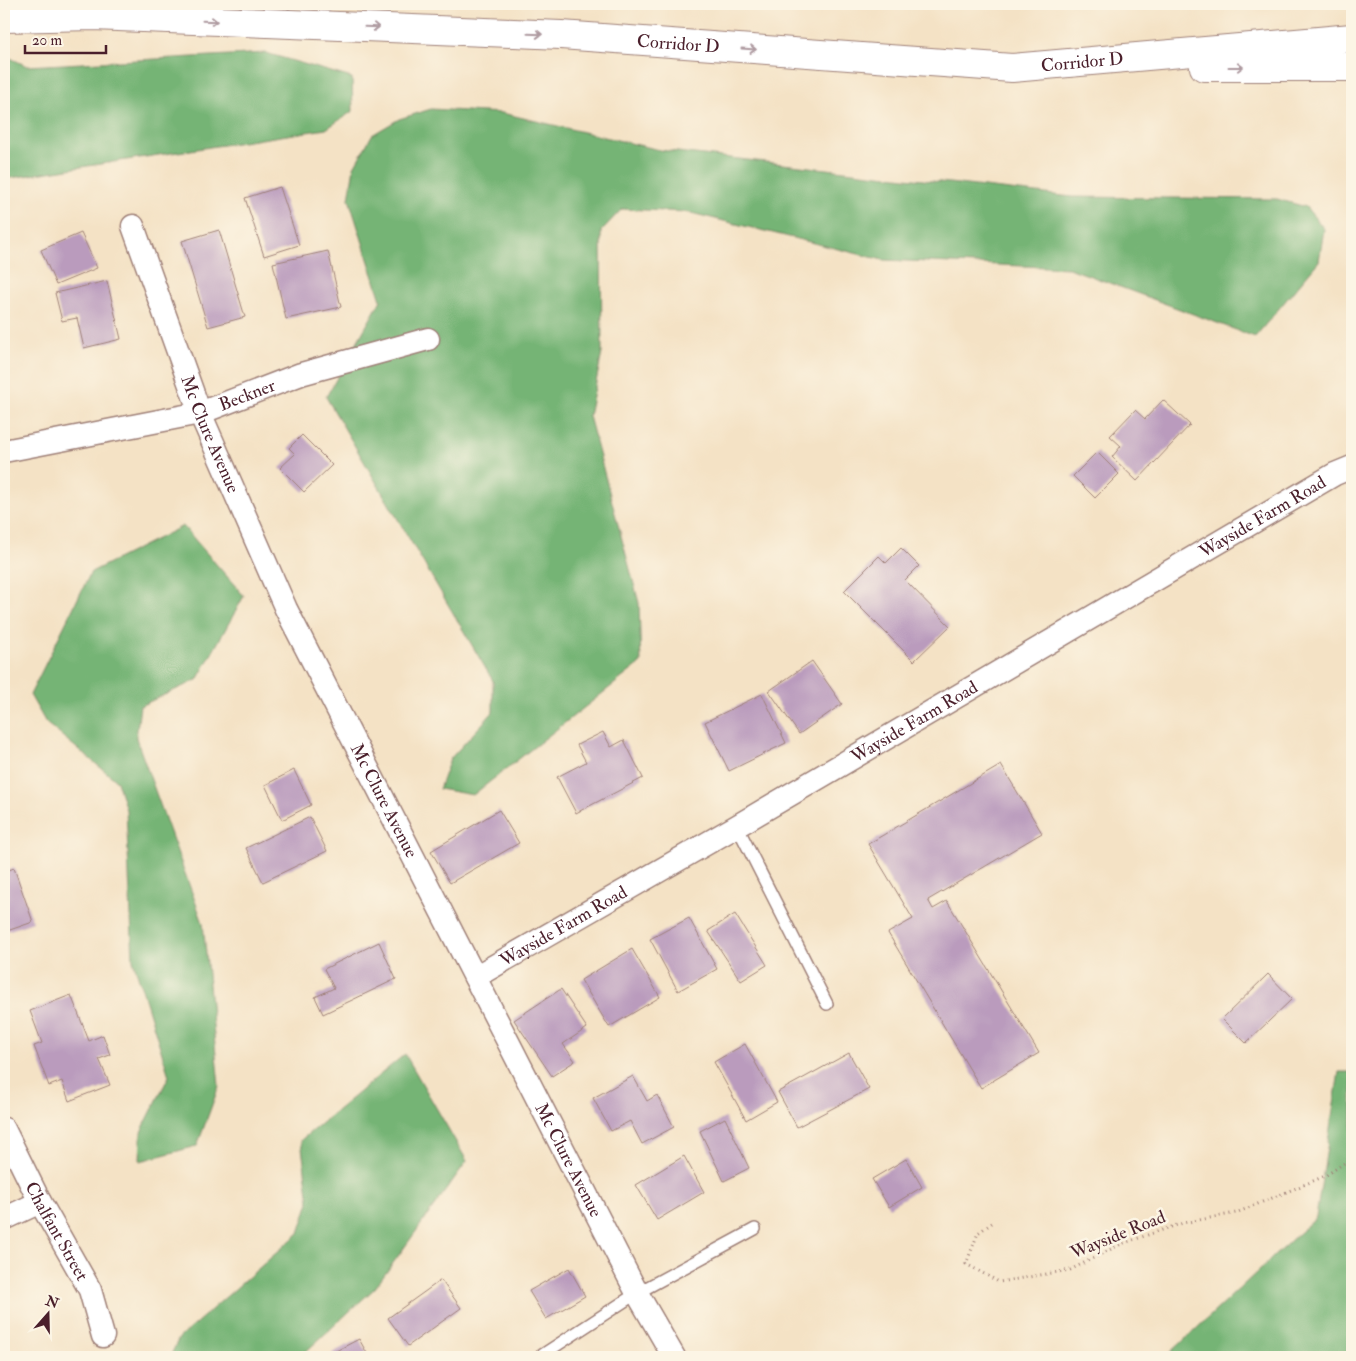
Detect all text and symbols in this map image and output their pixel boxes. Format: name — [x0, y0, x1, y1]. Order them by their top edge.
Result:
one-way arrow — [202, 16, 218, 25]
scale bar — [25, 22, 106, 54]
one-way arrow — [364, 23, 380, 32]
one-way arrow — [526, 29, 542, 39]
street label: Corridor D — [636, 29, 720, 58]
text: 20 m — [32, 31, 62, 50]
one-way arrow — [741, 44, 757, 54]
street label: Corridor D — [1040, 47, 1124, 77]
one-way arrow — [1228, 62, 1244, 72]
street label: Mc Clure Avenue — [176, 372, 245, 497]
street label: Beckner — [215, 373, 279, 416]
street label: Wayside Farm Road — [1194, 470, 1330, 564]
street label: Wayside Farm Road — [846, 675, 982, 768]
street label: Mc Clure Avenue — [345, 740, 423, 862]
street label: Wayside Farm Road — [495, 880, 631, 972]
street label: Mc Clure Avenue — [530, 1099, 608, 1221]
street label: Chalfant Street — [20, 1178, 94, 1285]
street label: Wayside Road — [1066, 1205, 1169, 1265]
north arrow — [22, 1288, 72, 1338]
text: N — [43, 1292, 62, 1313]

